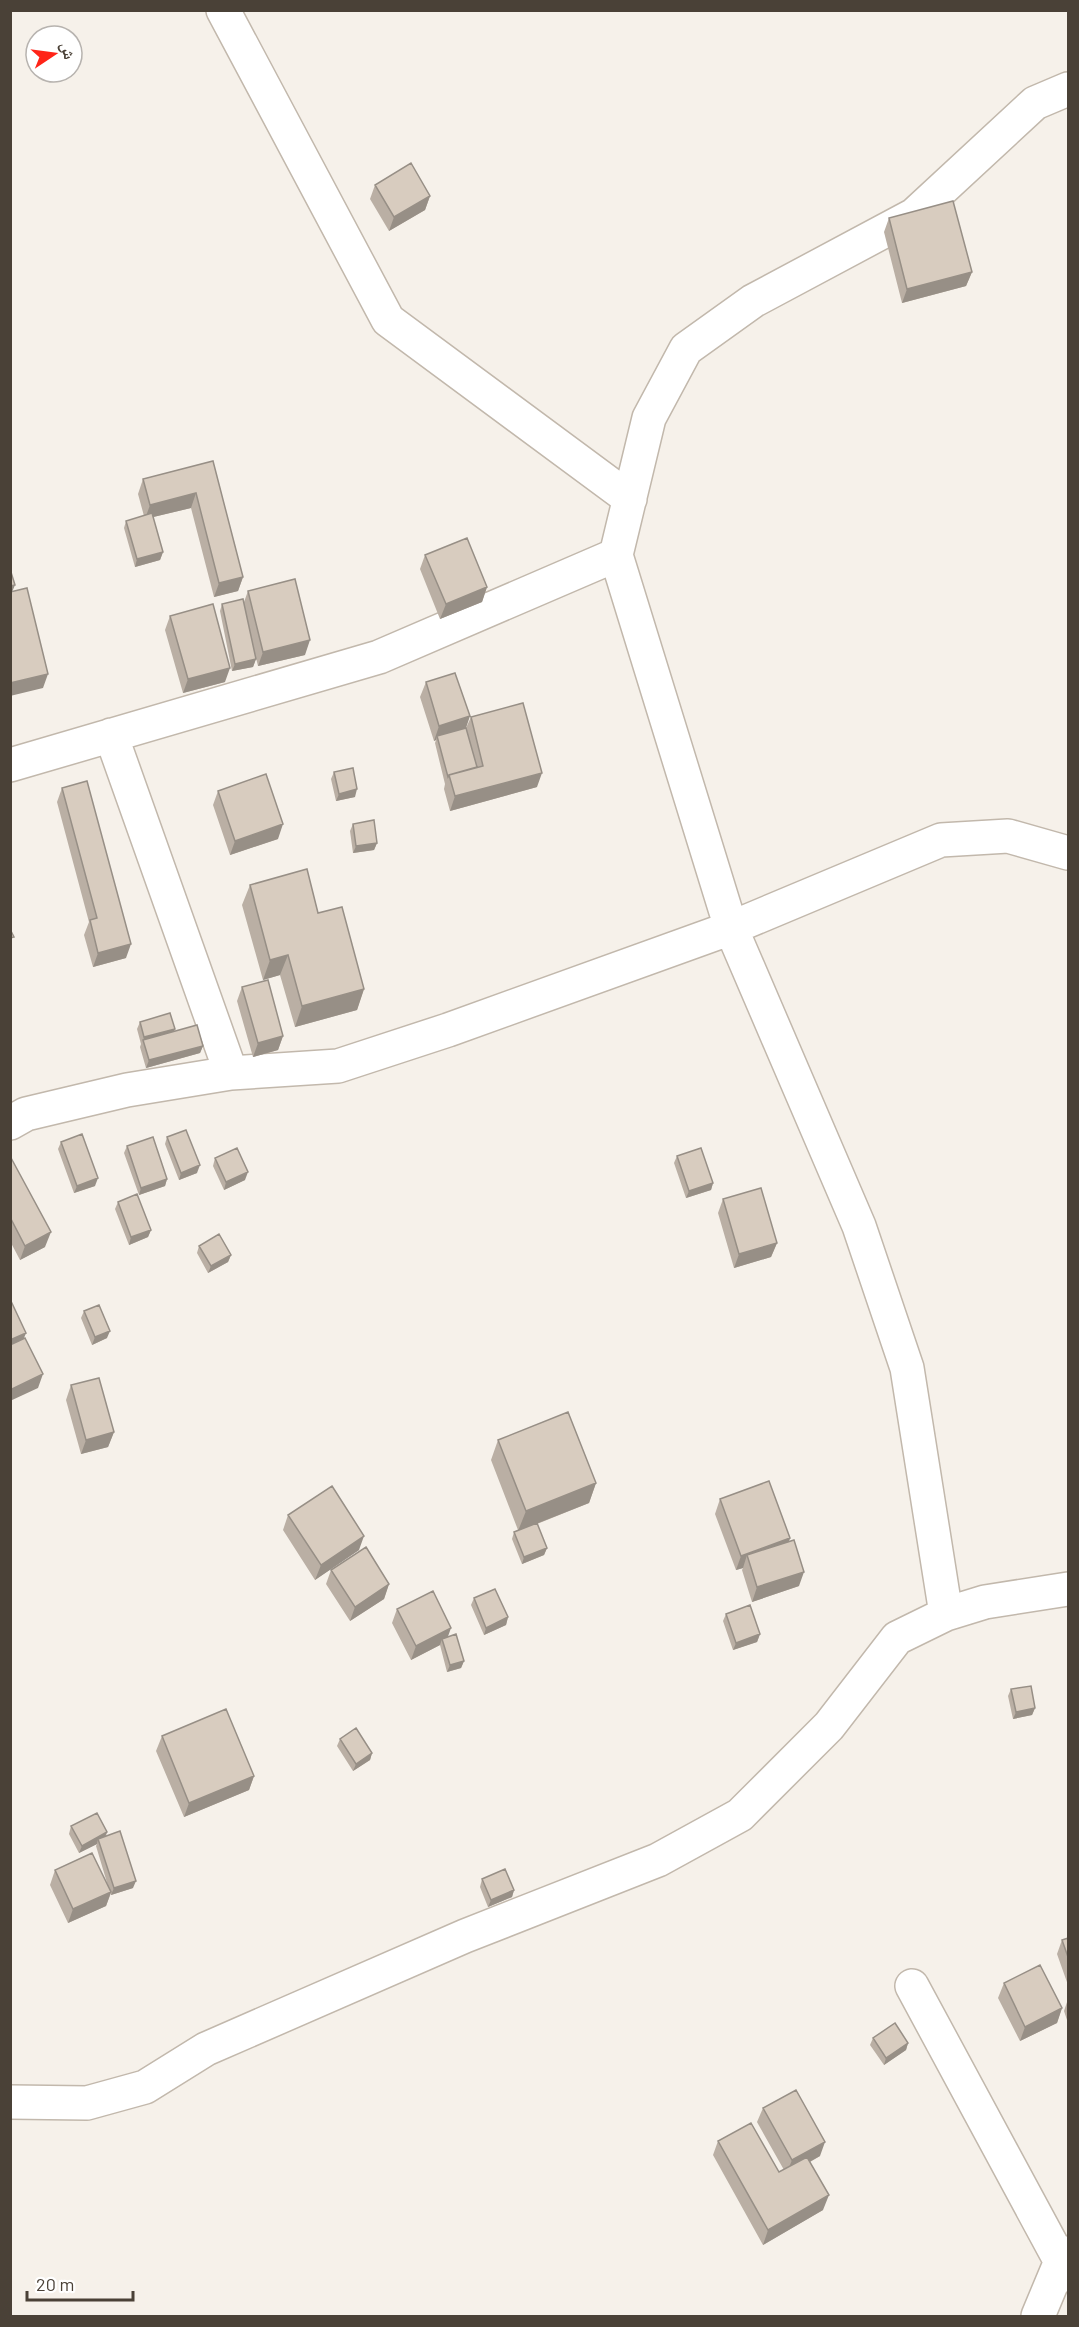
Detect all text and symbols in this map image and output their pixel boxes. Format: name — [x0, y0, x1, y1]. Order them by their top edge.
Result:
north arrow — [24, 24, 84, 84]
text: ش — [57, 40, 80, 61]
scale bar — [27, 2264, 134, 2302]
text: 20 m — [36, 2273, 74, 2295]

